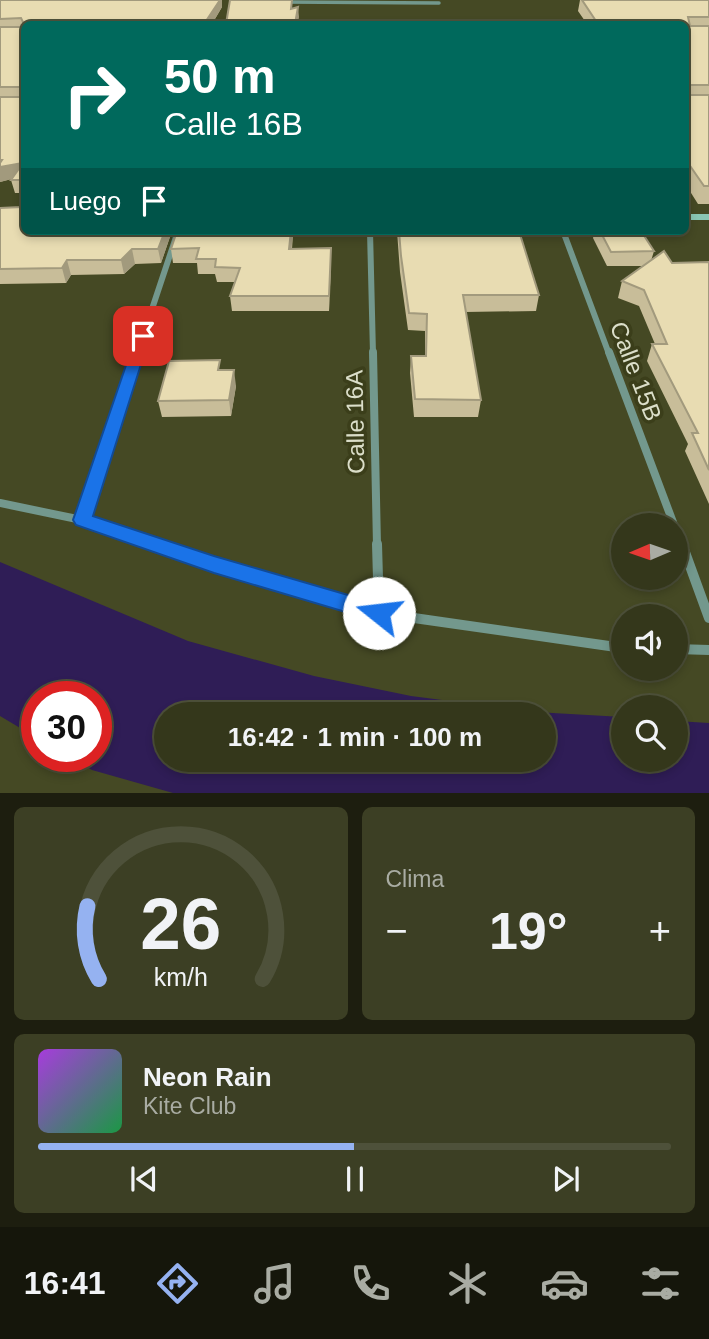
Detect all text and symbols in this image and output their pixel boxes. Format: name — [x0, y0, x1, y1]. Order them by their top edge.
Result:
icon: right — [49, 49, 140, 140]
text: 50 m — [164, 49, 276, 103]
text: Calle 16B — [164, 106, 303, 142]
icon: arrive — [135, 182, 173, 220]
text: Luego — [49, 186, 121, 216]
pin — [113, 306, 173, 366]
icon: arrive — [124, 317, 162, 355]
street label: Calle 15B — [605, 318, 667, 424]
street label: Calle 16A — [341, 370, 369, 474]
north arrow — [611, 513, 688, 590]
map controls — [611, 513, 688, 772]
position arrow — [342, 576, 416, 650]
button: sound — [611, 604, 688, 681]
speed limit sign: 30 — [21, 681, 112, 772]
button: search — [611, 695, 688, 772]
text: 16:42 · 1 min · 100 m — [228, 722, 482, 752]
text: Clima — [386, 866, 444, 892]
text: 26 — [140, 884, 221, 965]
text: 19° — [489, 902, 568, 960]
text: − — [386, 910, 408, 952]
text: + — [649, 910, 671, 952]
text: km/h — [154, 963, 208, 991]
text: Neon Rain — [143, 1062, 272, 1092]
text: Kite Club — [143, 1093, 236, 1119]
icon: previous — [125, 1160, 163, 1198]
icon: pause — [336, 1160, 374, 1198]
icon: next — [547, 1160, 585, 1198]
icon: directions — [153, 1259, 202, 1308]
icon: music — [250, 1259, 299, 1308]
icon: phone — [346, 1259, 395, 1308]
icon: climate — [443, 1259, 492, 1308]
icon: car — [540, 1259, 589, 1308]
icon: filters — [636, 1259, 685, 1308]
text: 16:41 — [24, 1265, 106, 1301]

